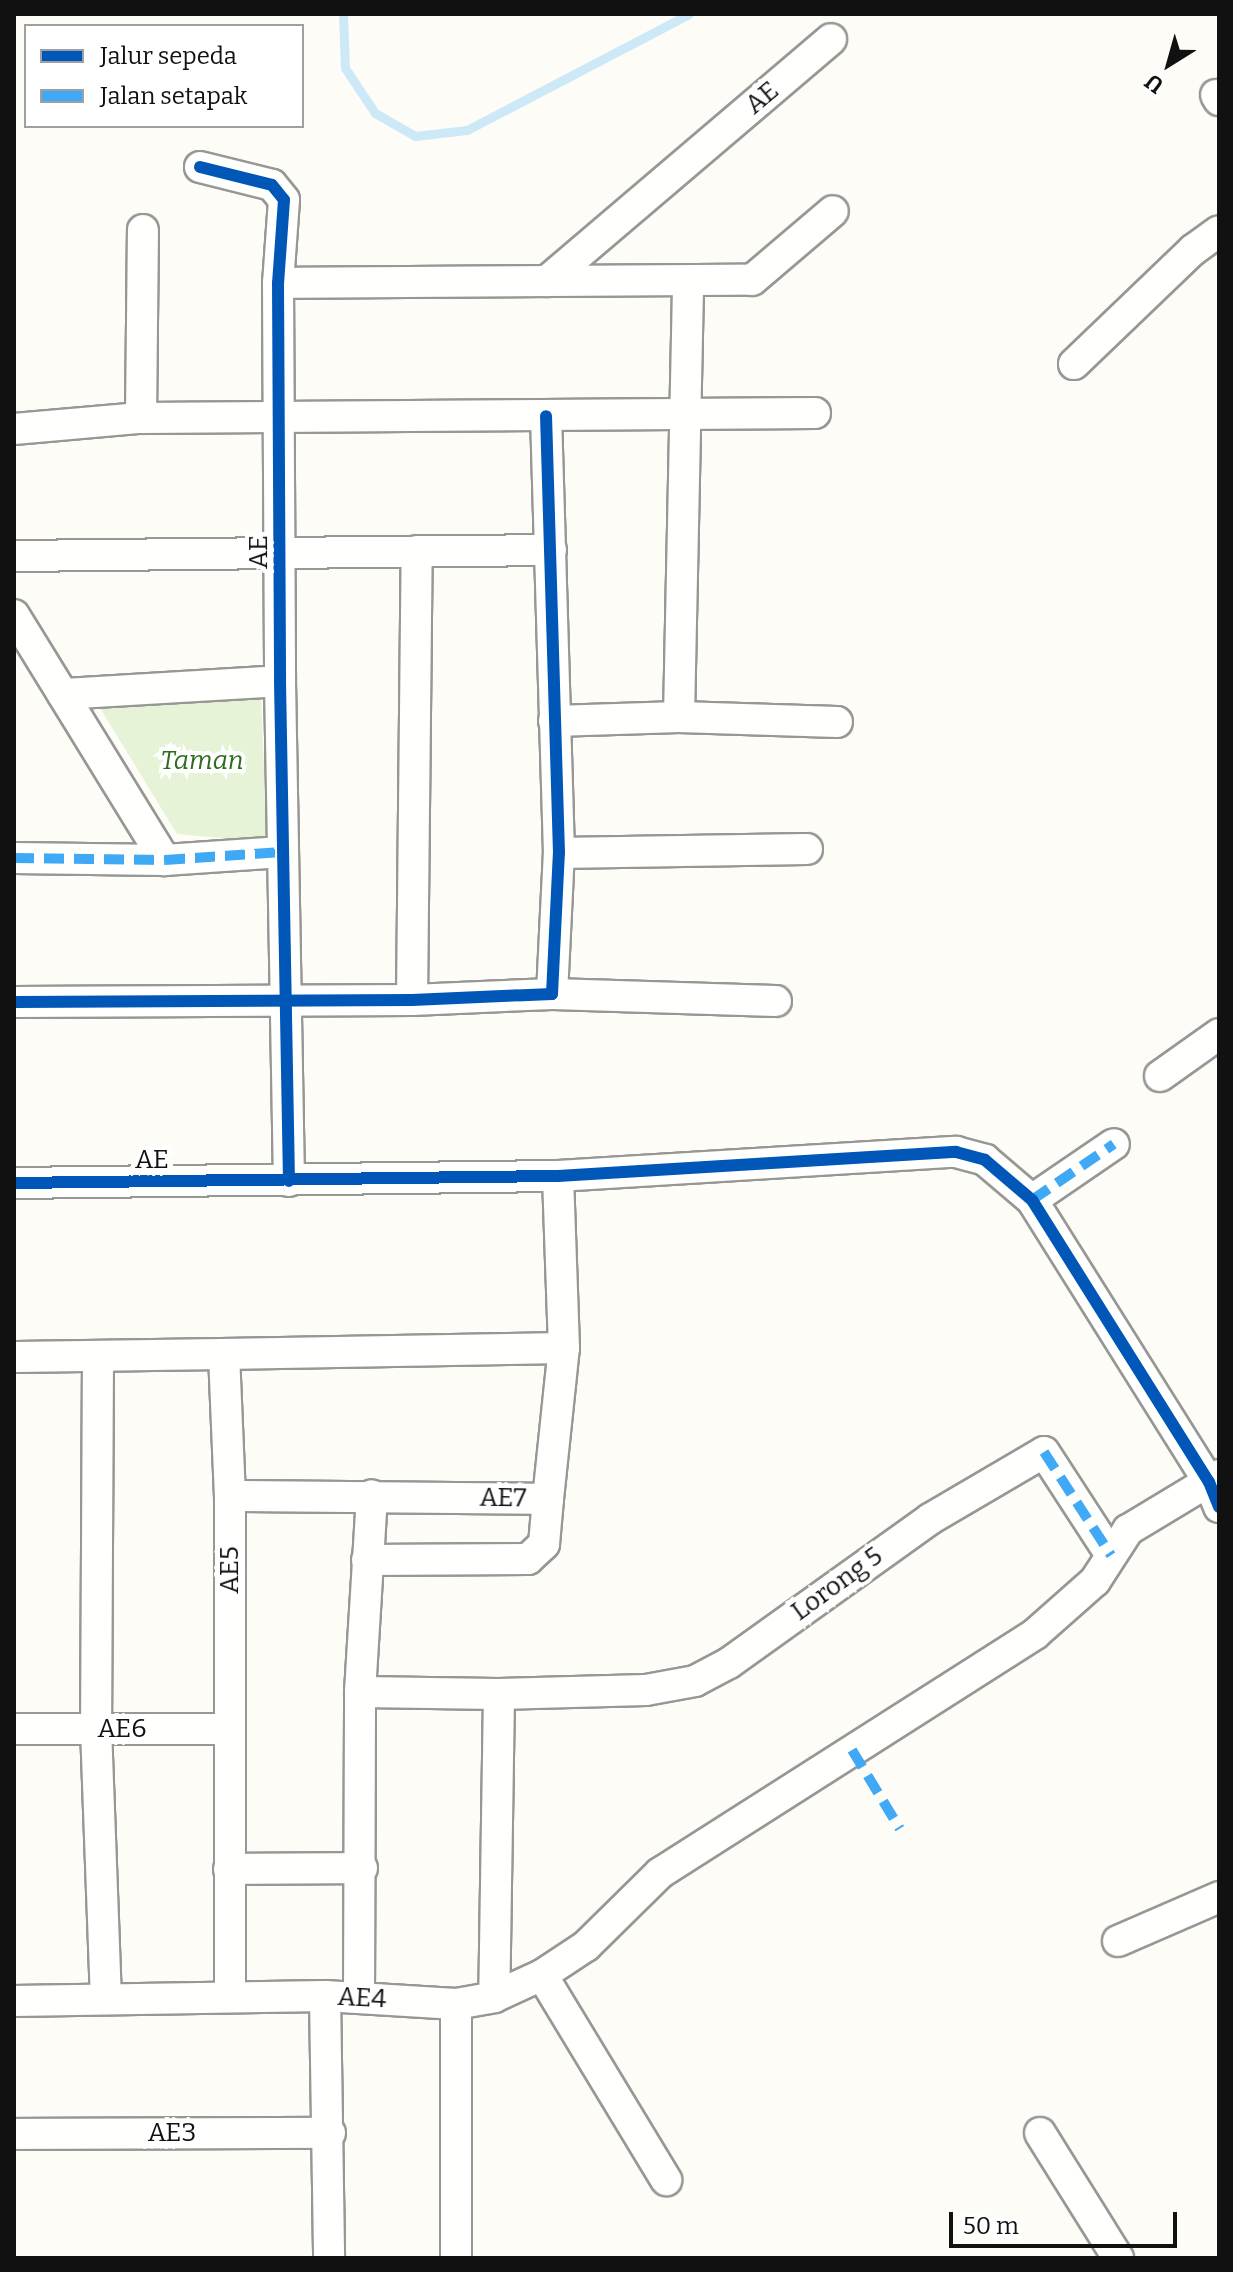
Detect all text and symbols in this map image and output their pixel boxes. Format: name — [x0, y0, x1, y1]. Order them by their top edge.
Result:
legend — [24, 24, 304, 128]
north arrow — [1129, 24, 1209, 104]
text: Jalur sepeda — [100, 42, 237, 70]
text: U — [1140, 68, 1169, 99]
street label: AE — [739, 75, 785, 121]
text: Jalan setapak — [100, 82, 247, 110]
street label: AE — [243, 535, 275, 569]
park label: Taman — [160, 745, 244, 777]
street label: AE — [135, 1144, 169, 1176]
street label: AE7 — [479, 1482, 527, 1514]
street label: Lorong 5 — [785, 1541, 889, 1627]
street label: AE5 — [214, 1546, 246, 1594]
street label: AE6 — [97, 1713, 147, 1745]
street label: AE4 — [337, 1981, 387, 2015]
street label: AE3 — [148, 2117, 196, 2149]
scale bar — [953, 2196, 1181, 2246]
text: 50 m — [963, 2212, 1019, 2240]

